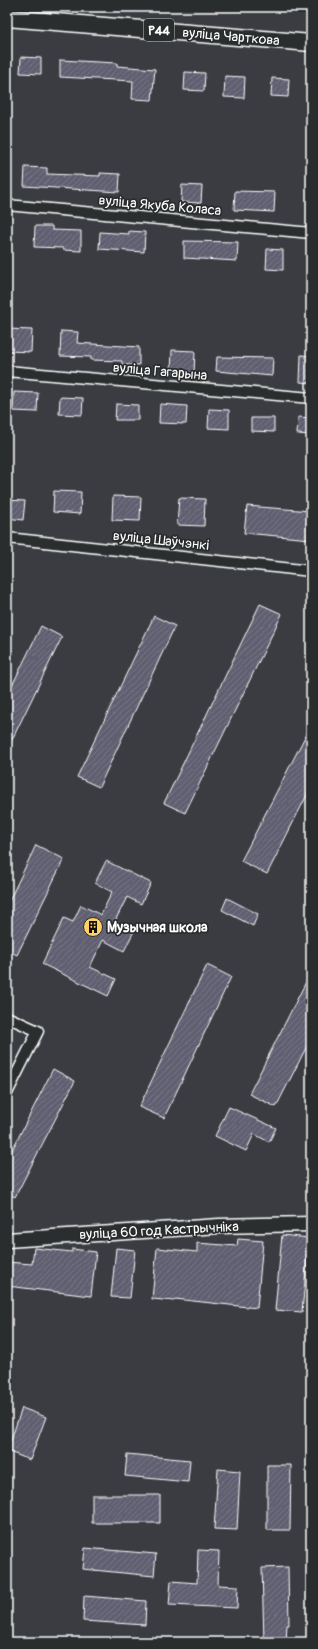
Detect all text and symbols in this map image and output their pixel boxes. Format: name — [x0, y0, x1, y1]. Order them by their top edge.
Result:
road number: Р44 — [144, 19, 174, 41]
street label: вуліца Чарткова — [182, 24, 280, 49]
street label: вуліца Якуба Коласа — [98, 192, 222, 219]
street label: вуліца Гагарына — [112, 359, 208, 384]
street label: вуліца Шаўчэнкі — [112, 527, 210, 554]
building icon: Музычная школа — [82, 916, 104, 938]
place label: Музычная школа — [107, 919, 208, 936]
street label: вуліца 60 год Кастрычніка — [79, 1218, 239, 1243]

